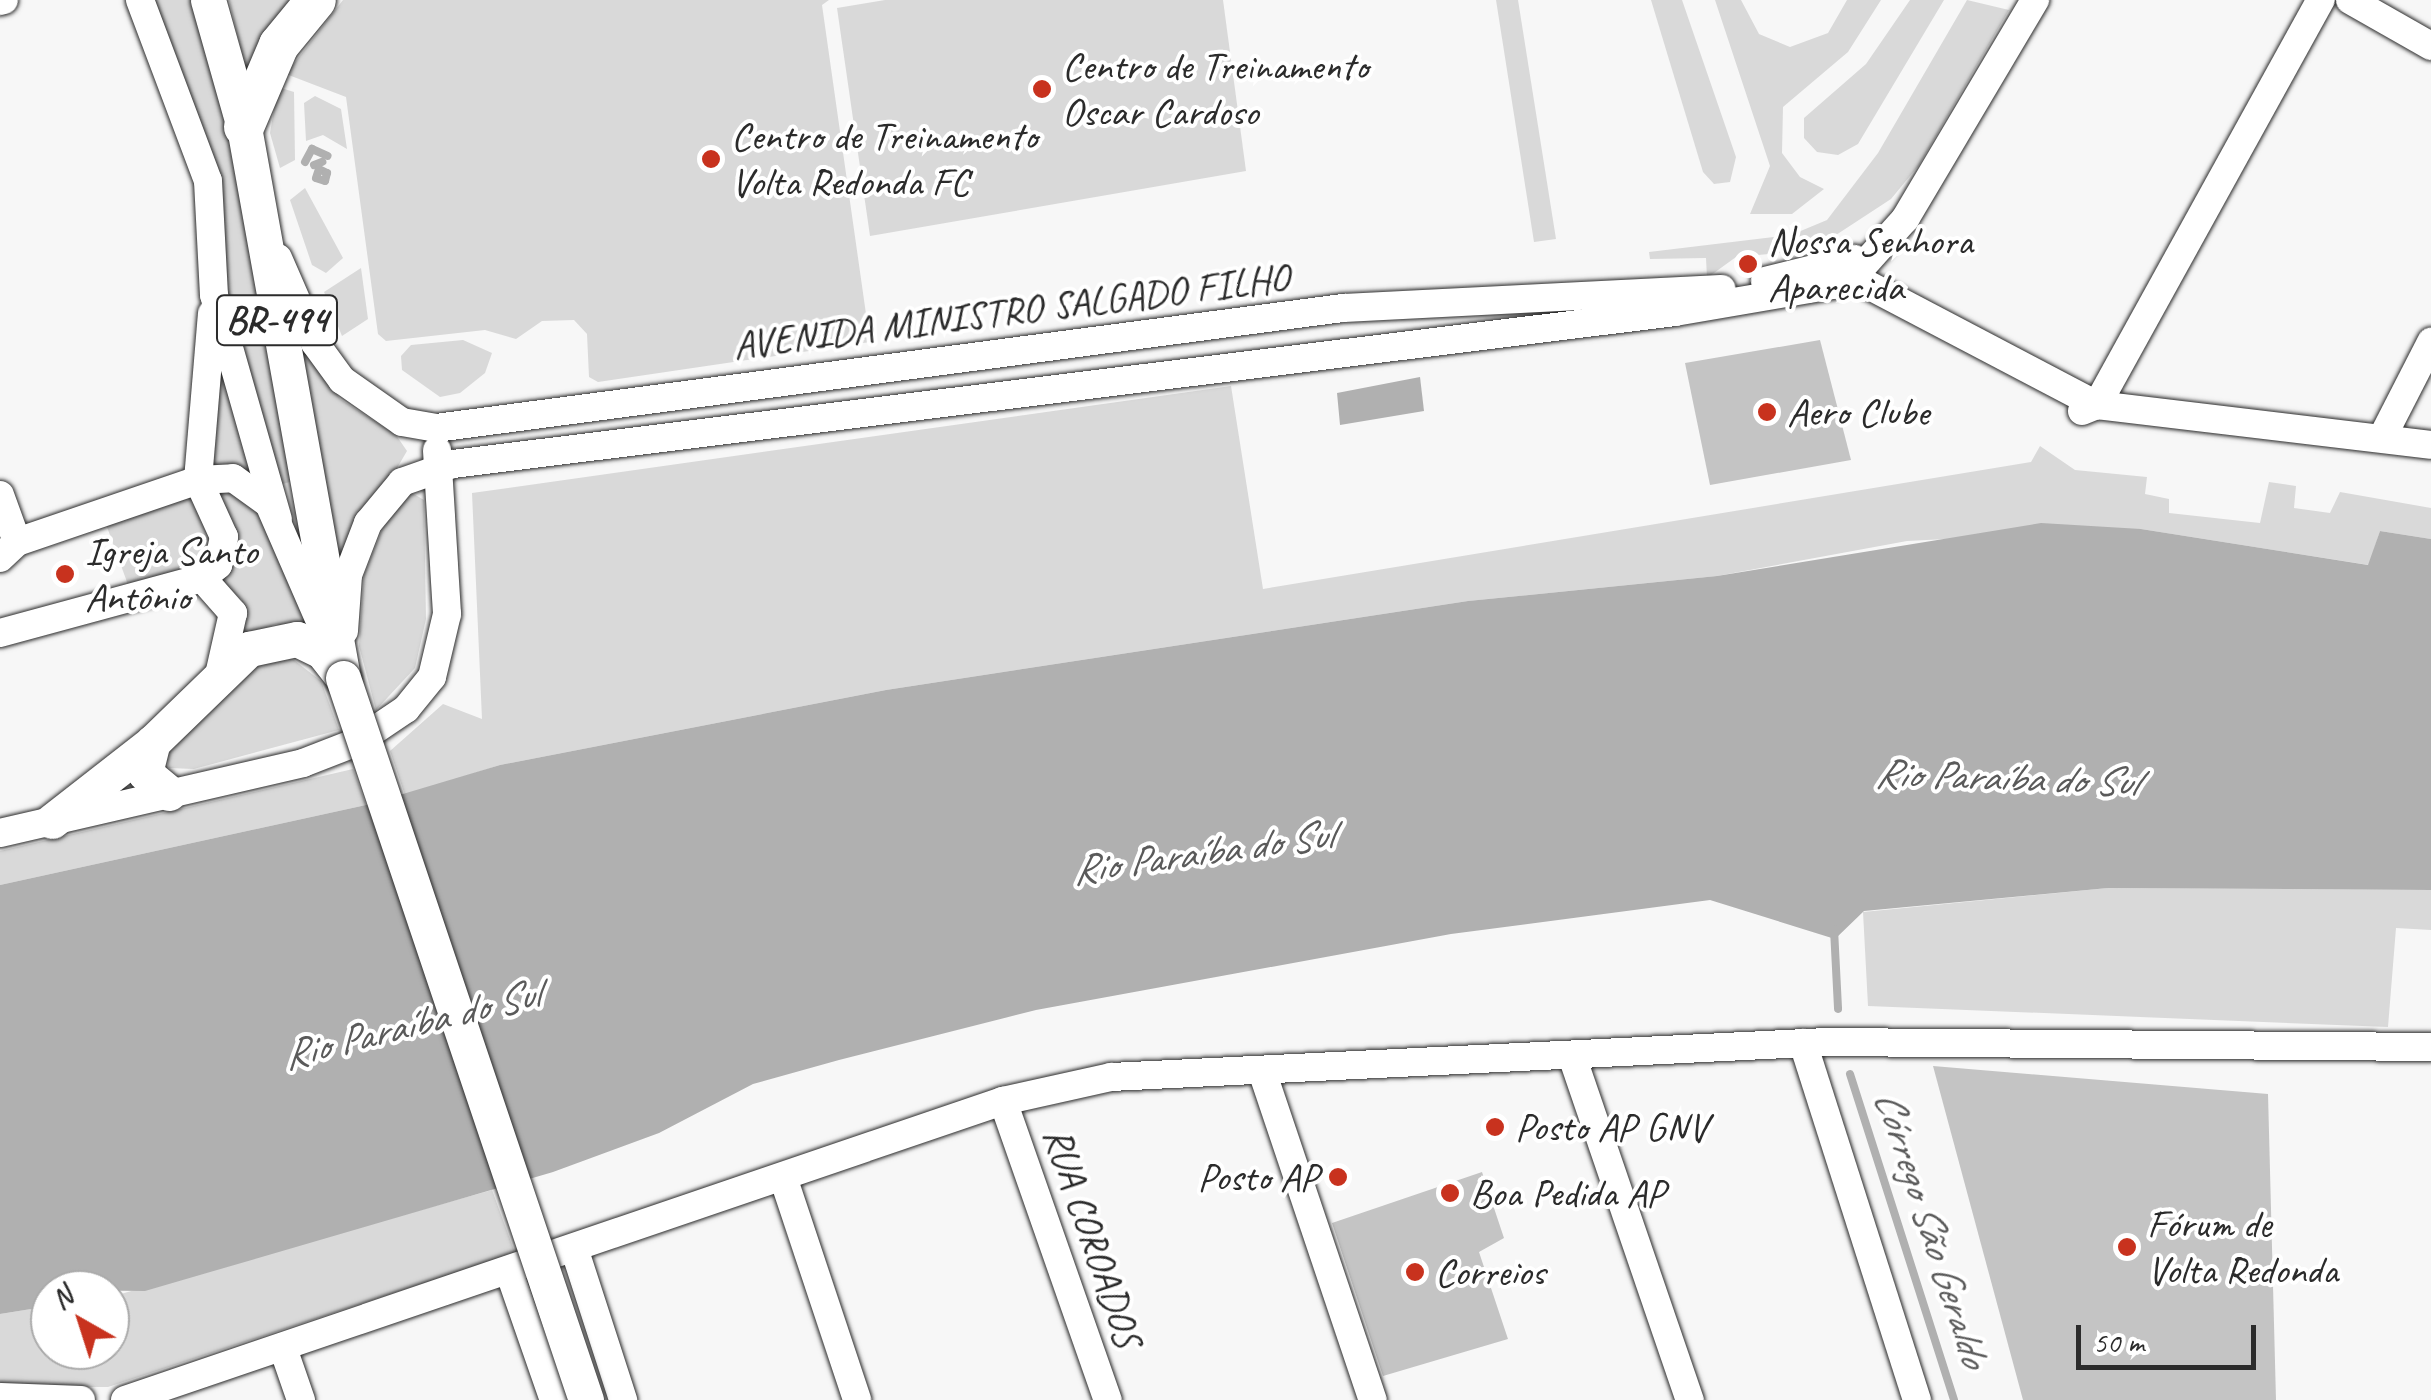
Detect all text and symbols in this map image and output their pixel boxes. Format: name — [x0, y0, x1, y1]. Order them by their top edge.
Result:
place label: Centro de Treinamento Oscar Cardoso — [1062, 42, 1367, 136]
marker: Centro de Treinamento Oscar Cardoso — [1031, 78, 1053, 100]
place label: Centro de Treinamento Volta Redonda FC — [731, 112, 1036, 206]
marker: Centro de Treinamento Volta Redonda FC — [700, 148, 722, 170]
place label: Nossa Senhora Aparecida — [1768, 217, 1972, 311]
street label: AVENIDA MINISTRO SALGADO FILHO — [729, 253, 1293, 369]
marker: Nossa Senhora Aparecida — [1737, 253, 1759, 275]
road number: BR-494 — [214, 287, 340, 353]
place label: Aero Clube — [1787, 388, 1929, 436]
marker: Aero Clube — [1756, 401, 1778, 423]
place label: Igreja Santo Antônio — [85, 527, 258, 621]
marker: Igreja Santo Antônio — [54, 563, 76, 585]
water label: Rio Paraíba do Sul — [1874, 748, 2138, 808]
water label: Rio Paraíba do Sul — [1069, 810, 1335, 896]
water label: Rio Paraíba do Sul — [278, 969, 544, 1081]
water label: Córrego São Geraldo — [1863, 1084, 1999, 1372]
place label: Posto AP GNV — [1515, 1103, 1707, 1151]
marker: Posto AP GNV — [1484, 1116, 1506, 1138]
street label: RUA COROADOS — [1033, 1121, 1153, 1353]
place label: Posto AP — [1198, 1153, 1318, 1201]
marker: Posto AP — [1327, 1166, 1349, 1188]
place label: Boa Pedida AP — [1470, 1169, 1665, 1217]
marker: Boa Pedida AP — [1439, 1182, 1461, 1204]
place label: Fórum de Volta Redonda — [2147, 1200, 2339, 1294]
marker: Fórum de Volta Redonda — [2116, 1236, 2138, 1258]
place label: Correios — [1435, 1248, 1545, 1296]
marker: Correios — [1404, 1261, 1426, 1283]
north arrow — [30, 1270, 130, 1370]
text: N — [44, 1279, 80, 1317]
scale bar — [2081, 1305, 2261, 1367]
text: 50 m — [2093, 1323, 2144, 1361]

